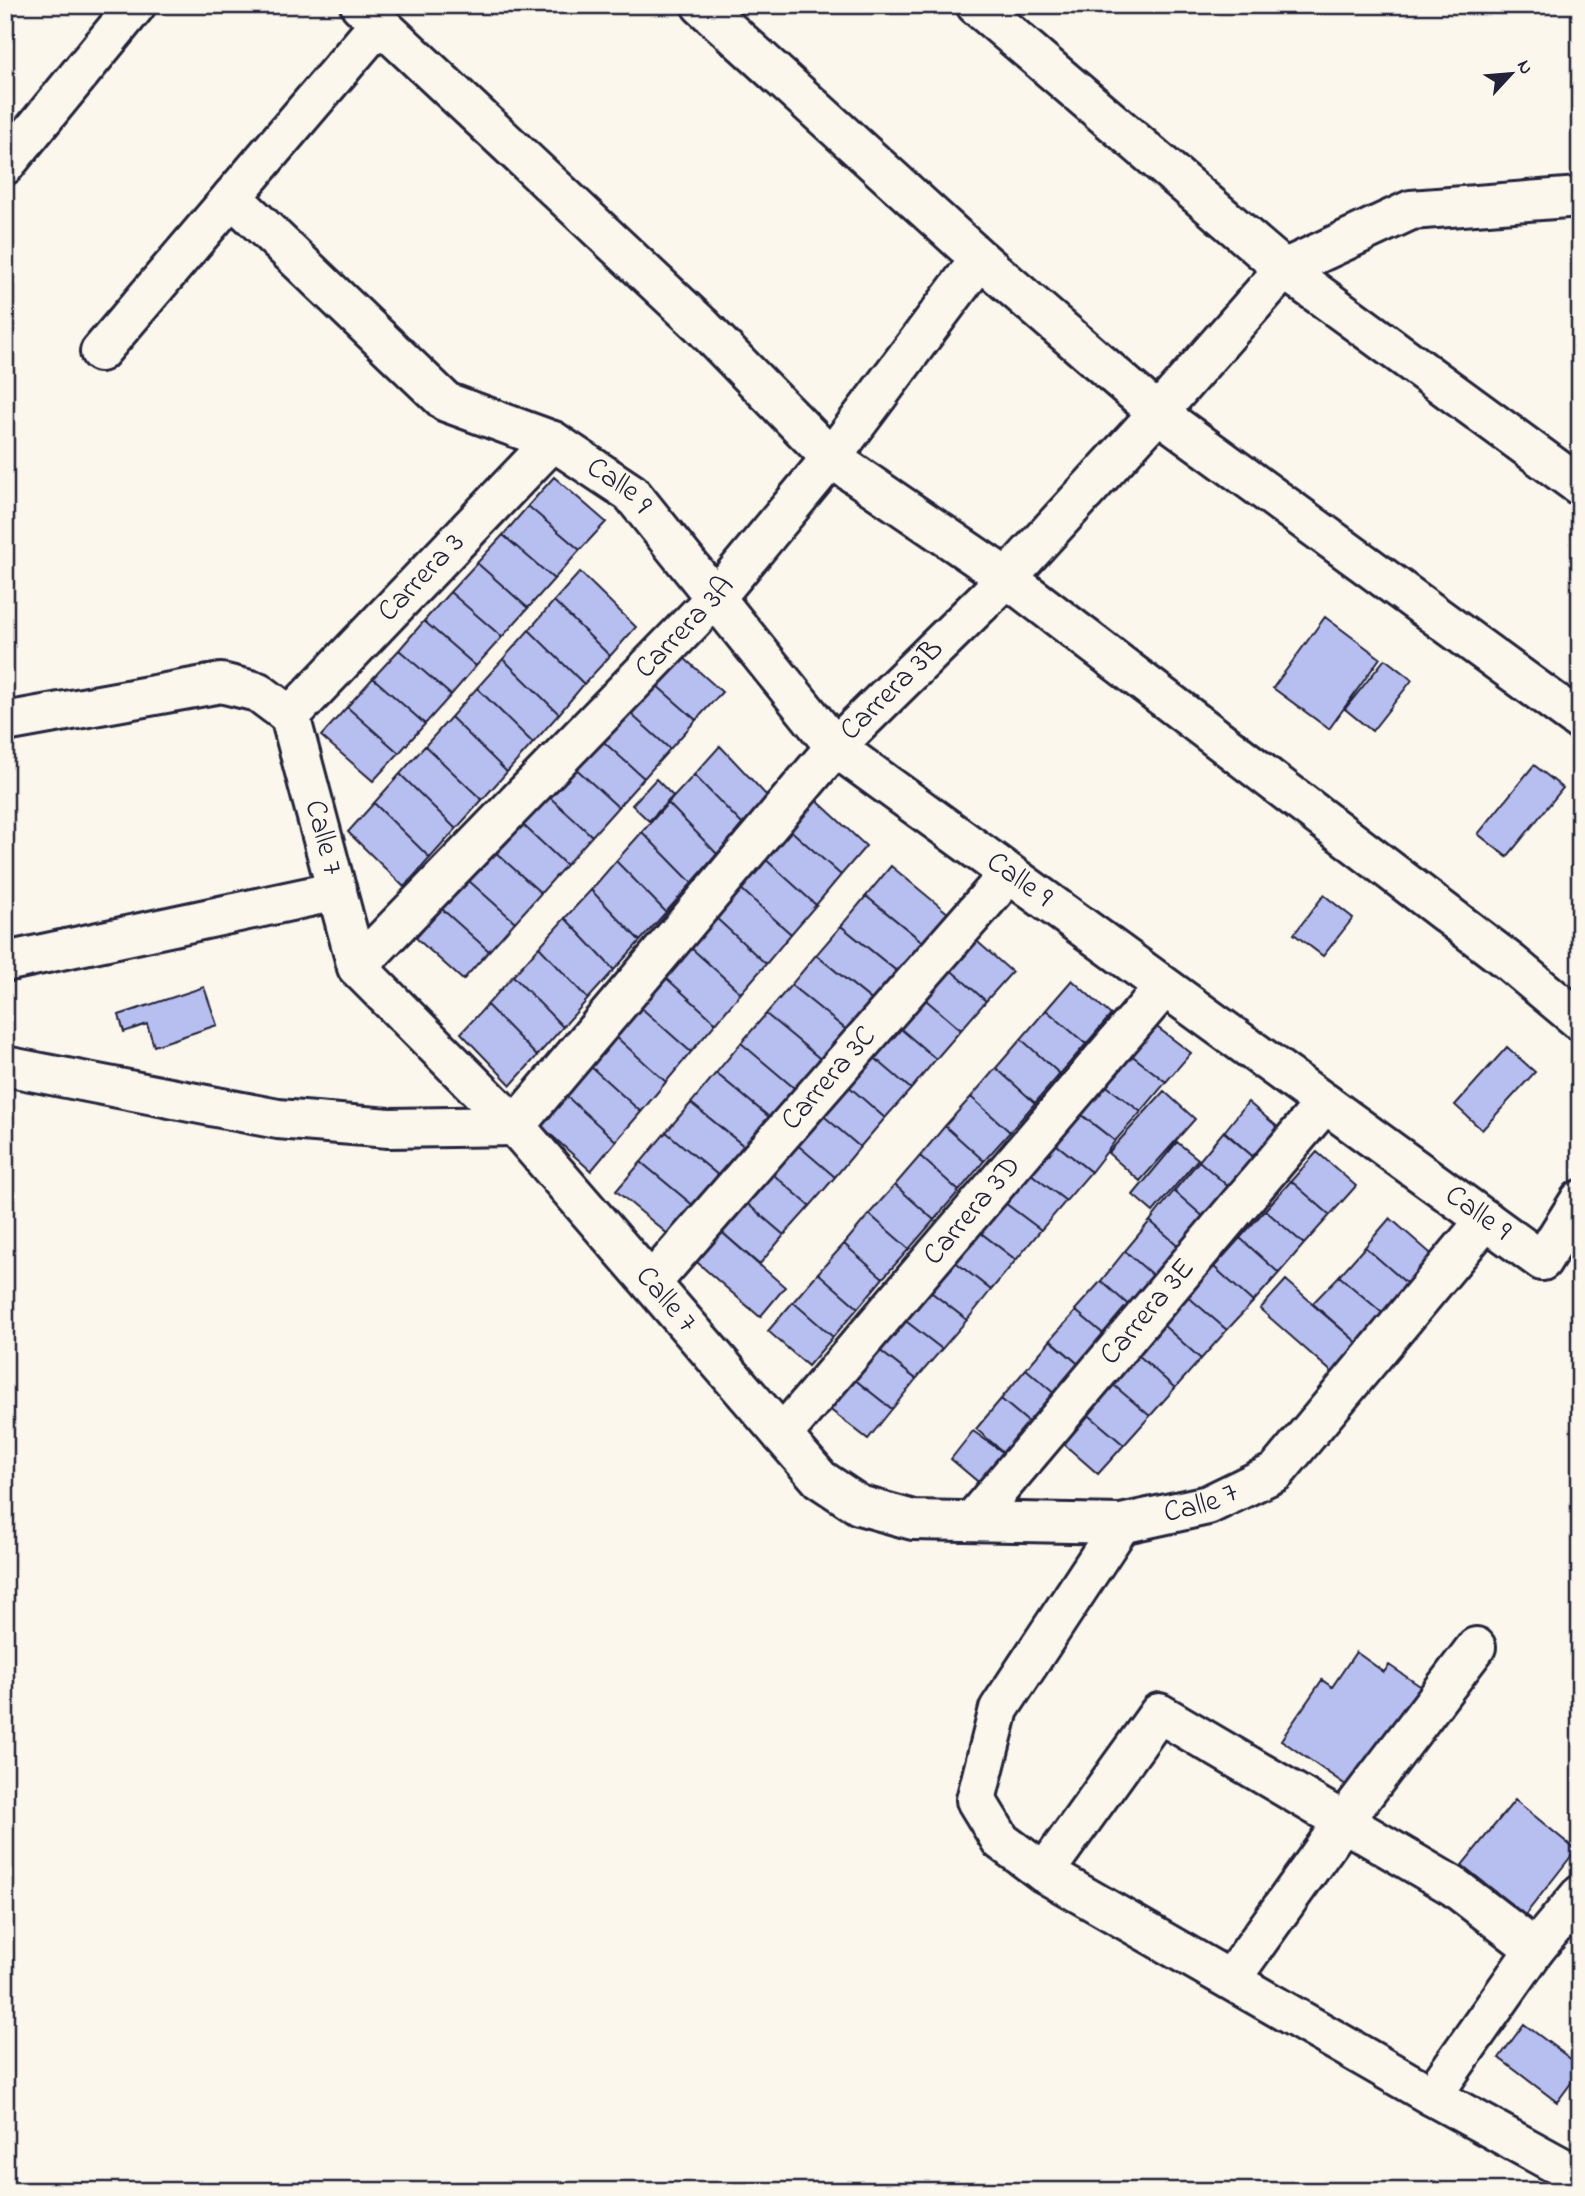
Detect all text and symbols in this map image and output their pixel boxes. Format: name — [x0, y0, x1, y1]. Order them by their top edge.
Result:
north arrow — [1476, 38, 1546, 108]
text: N — [1509, 56, 1539, 79]
street label: Calle 9 — [577, 447, 662, 524]
street label: Carrera 3 — [368, 523, 476, 633]
street label: Carrera 3A — [625, 567, 746, 690]
street label: Carrera 3B — [831, 629, 954, 752]
street label: Calle 7 — [291, 795, 354, 880]
street label: Calle 9 — [976, 841, 1061, 920]
street label: Carrera 3C — [771, 1017, 888, 1141]
street label: Carrera 3D — [913, 1147, 1032, 1276]
street label: Calle 9 — [1435, 1175, 1520, 1253]
street label: Carrera 3E — [1090, 1249, 1206, 1376]
street label: Calle 7 — [624, 1257, 707, 1343]
street label: Calle 7 — [1160, 1471, 1246, 1536]

